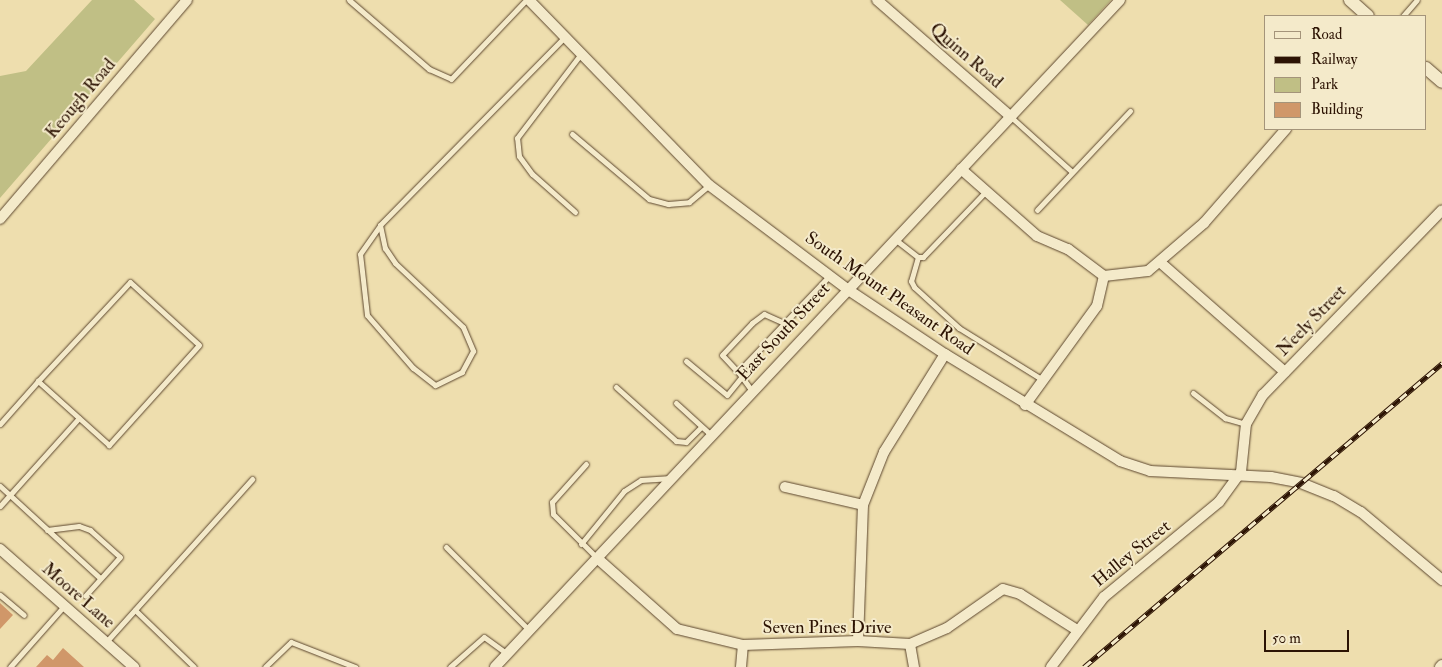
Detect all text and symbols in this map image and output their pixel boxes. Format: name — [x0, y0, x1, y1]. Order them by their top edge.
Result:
legend — [1264, 15, 1427, 130]
street label: Quinn Road — [925, 19, 1007, 93]
text: Road — [1311, 25, 1342, 44]
text: Railway — [1311, 50, 1357, 69]
street label: Keough Road — [41, 55, 121, 143]
text: Park — [1311, 75, 1338, 94]
text: Building — [1311, 100, 1363, 119]
street label: South Mount Pleasant Road — [801, 228, 977, 360]
street label: East South Street — [733, 278, 835, 386]
street label: Neely Street — [1273, 281, 1351, 361]
street label: Halley Street — [1089, 516, 1175, 592]
street label: Moore Lane — [37, 558, 119, 634]
street label: Seven Pines Drive — [763, 617, 891, 639]
scale bar — [1267, 620, 1352, 652]
text: 50 m — [1272, 629, 1301, 648]

